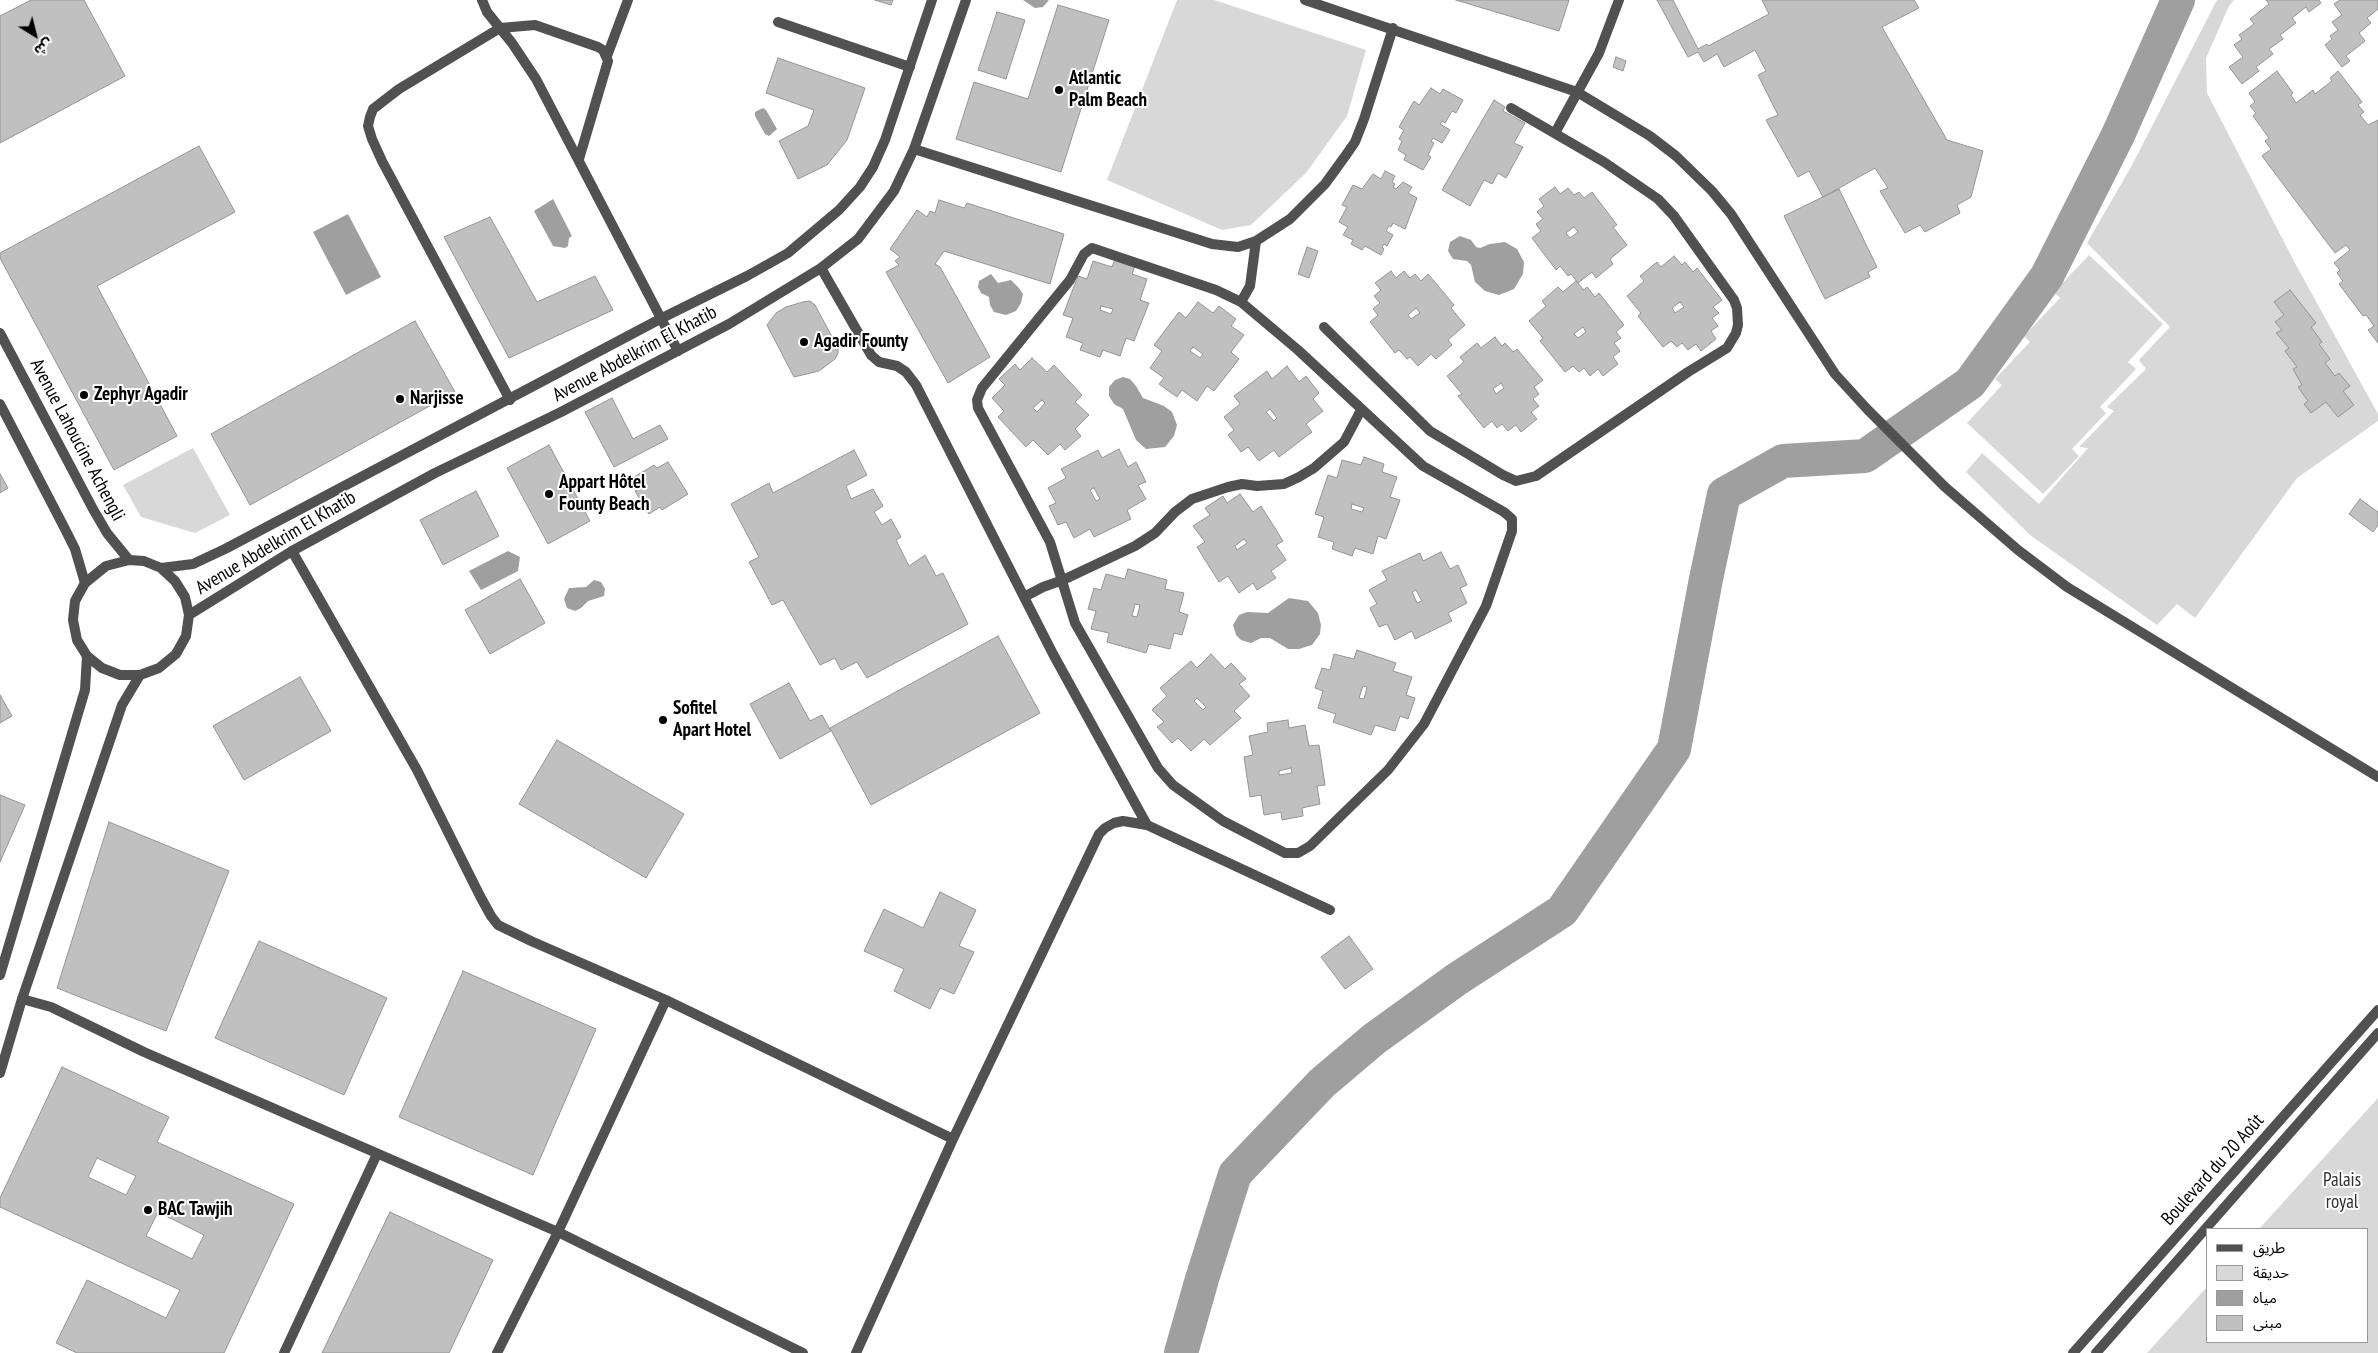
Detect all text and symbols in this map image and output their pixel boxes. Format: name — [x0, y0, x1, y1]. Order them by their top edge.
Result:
north arrow — [10, 10, 60, 60]
text: ش — [31, 34, 57, 60]
place label: Atlantic Palm Beach — [1069, 68, 1147, 112]
marker: Atlantic Palm Beach — [1053, 84, 1065, 96]
street label: Avenue Abdelkrim El Khatib — [549, 301, 721, 407]
place label: Agadir Founty — [814, 331, 908, 353]
marker: Agadir Founty — [798, 336, 810, 348]
street label: Avenue Lahoucine Achengli — [25, 355, 129, 525]
place label: Zephyr Agadir — [94, 384, 188, 406]
place label: Narjisse — [410, 388, 464, 410]
marker: Zephyr Agadir — [78, 389, 90, 401]
marker: Narjisse — [394, 393, 406, 405]
place label: Appart Hôtel Founty Beach — [559, 472, 650, 516]
street label: Avenue Abdelkrim El Khatib — [192, 486, 360, 600]
marker: Appart Hôtel Founty Beach — [543, 488, 555, 500]
place label: Sofitel Apart Hotel — [673, 698, 751, 742]
marker: Sofitel Apart Hotel — [657, 714, 669, 726]
street label: Boulevard du 20 Août — [2157, 1110, 2269, 1230]
park label: Palais royal — [2323, 1170, 2361, 1214]
place label: BAC Tawjih — [158, 1199, 233, 1221]
marker: BAC Tawjih — [142, 1204, 154, 1216]
legend — [2206, 1228, 2368, 1343]
text: طريق — [2253, 1238, 2285, 1257]
text: حديقة — [2253, 1263, 2289, 1282]
text: مياه — [2253, 1288, 2277, 1307]
text: مبنى — [2253, 1313, 2282, 1332]

